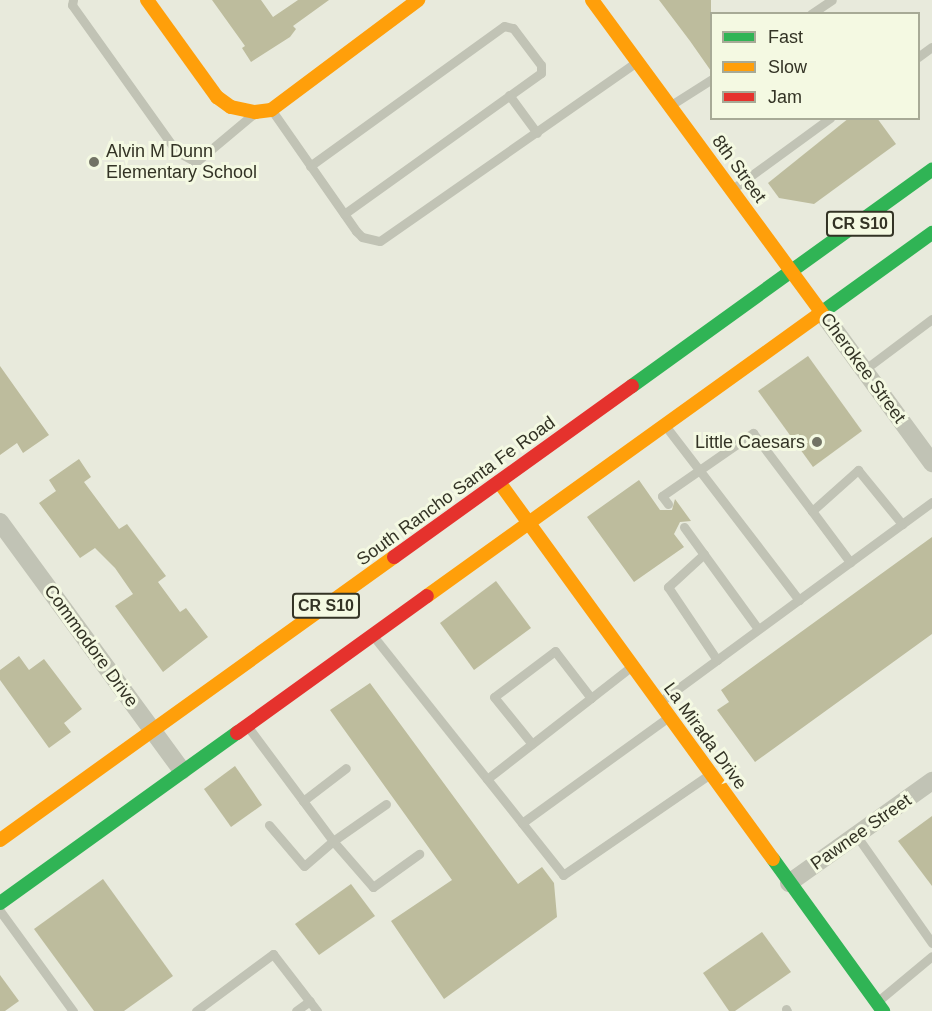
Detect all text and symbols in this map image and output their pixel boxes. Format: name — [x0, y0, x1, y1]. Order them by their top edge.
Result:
legend — [710, 12, 920, 120]
text: Fast — [768, 27, 803, 47]
text: Slow — [768, 57, 807, 77]
text: Jam — [768, 87, 802, 107]
street label: 8th Street — [707, 131, 771, 207]
place label: Alvin M Dunn Elementary School — [106, 141, 257, 184]
marker: Alvin M Dunn Elementary School — [87, 155, 101, 169]
road number: CR S10 — [826, 211, 894, 237]
street label: Cherokee Street — [816, 309, 910, 427]
street label: South Rancho Santa Fe Road — [353, 412, 559, 570]
place label: Little Caesars — [695, 431, 805, 453]
marker: Little Caesars — [810, 435, 824, 449]
street label: Commodore Drive — [39, 581, 143, 711]
road number: CR S10 — [292, 593, 360, 619]
street label: La Mirada Drive — [659, 678, 751, 794]
street label: Pawnee Street — [806, 789, 916, 875]

